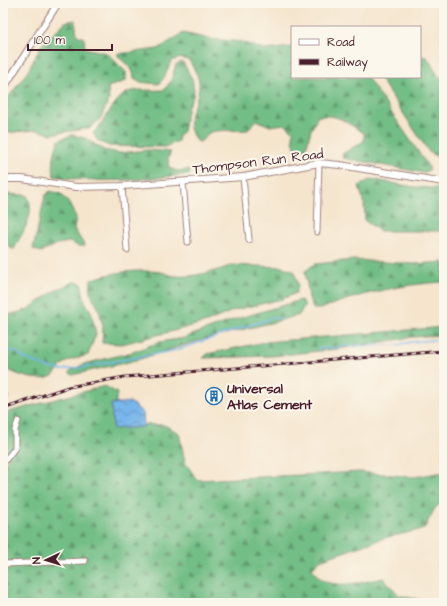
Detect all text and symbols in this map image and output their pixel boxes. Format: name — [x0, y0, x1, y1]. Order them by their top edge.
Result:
scale bar — [28, 26, 112, 52]
legend — [291, 26, 421, 78]
text: 100 m — [34, 32, 65, 49]
text: Road — [327, 34, 355, 51]
text: Railway — [327, 54, 368, 72]
street label: Thompson Run Road — [192, 144, 325, 180]
place label: Universal Atlas Cement — [227, 379, 313, 415]
building icon: Universal Atlas Cement — [204, 386, 224, 406]
north arrow — [26, 540, 66, 580]
text: N — [29, 557, 44, 565]

